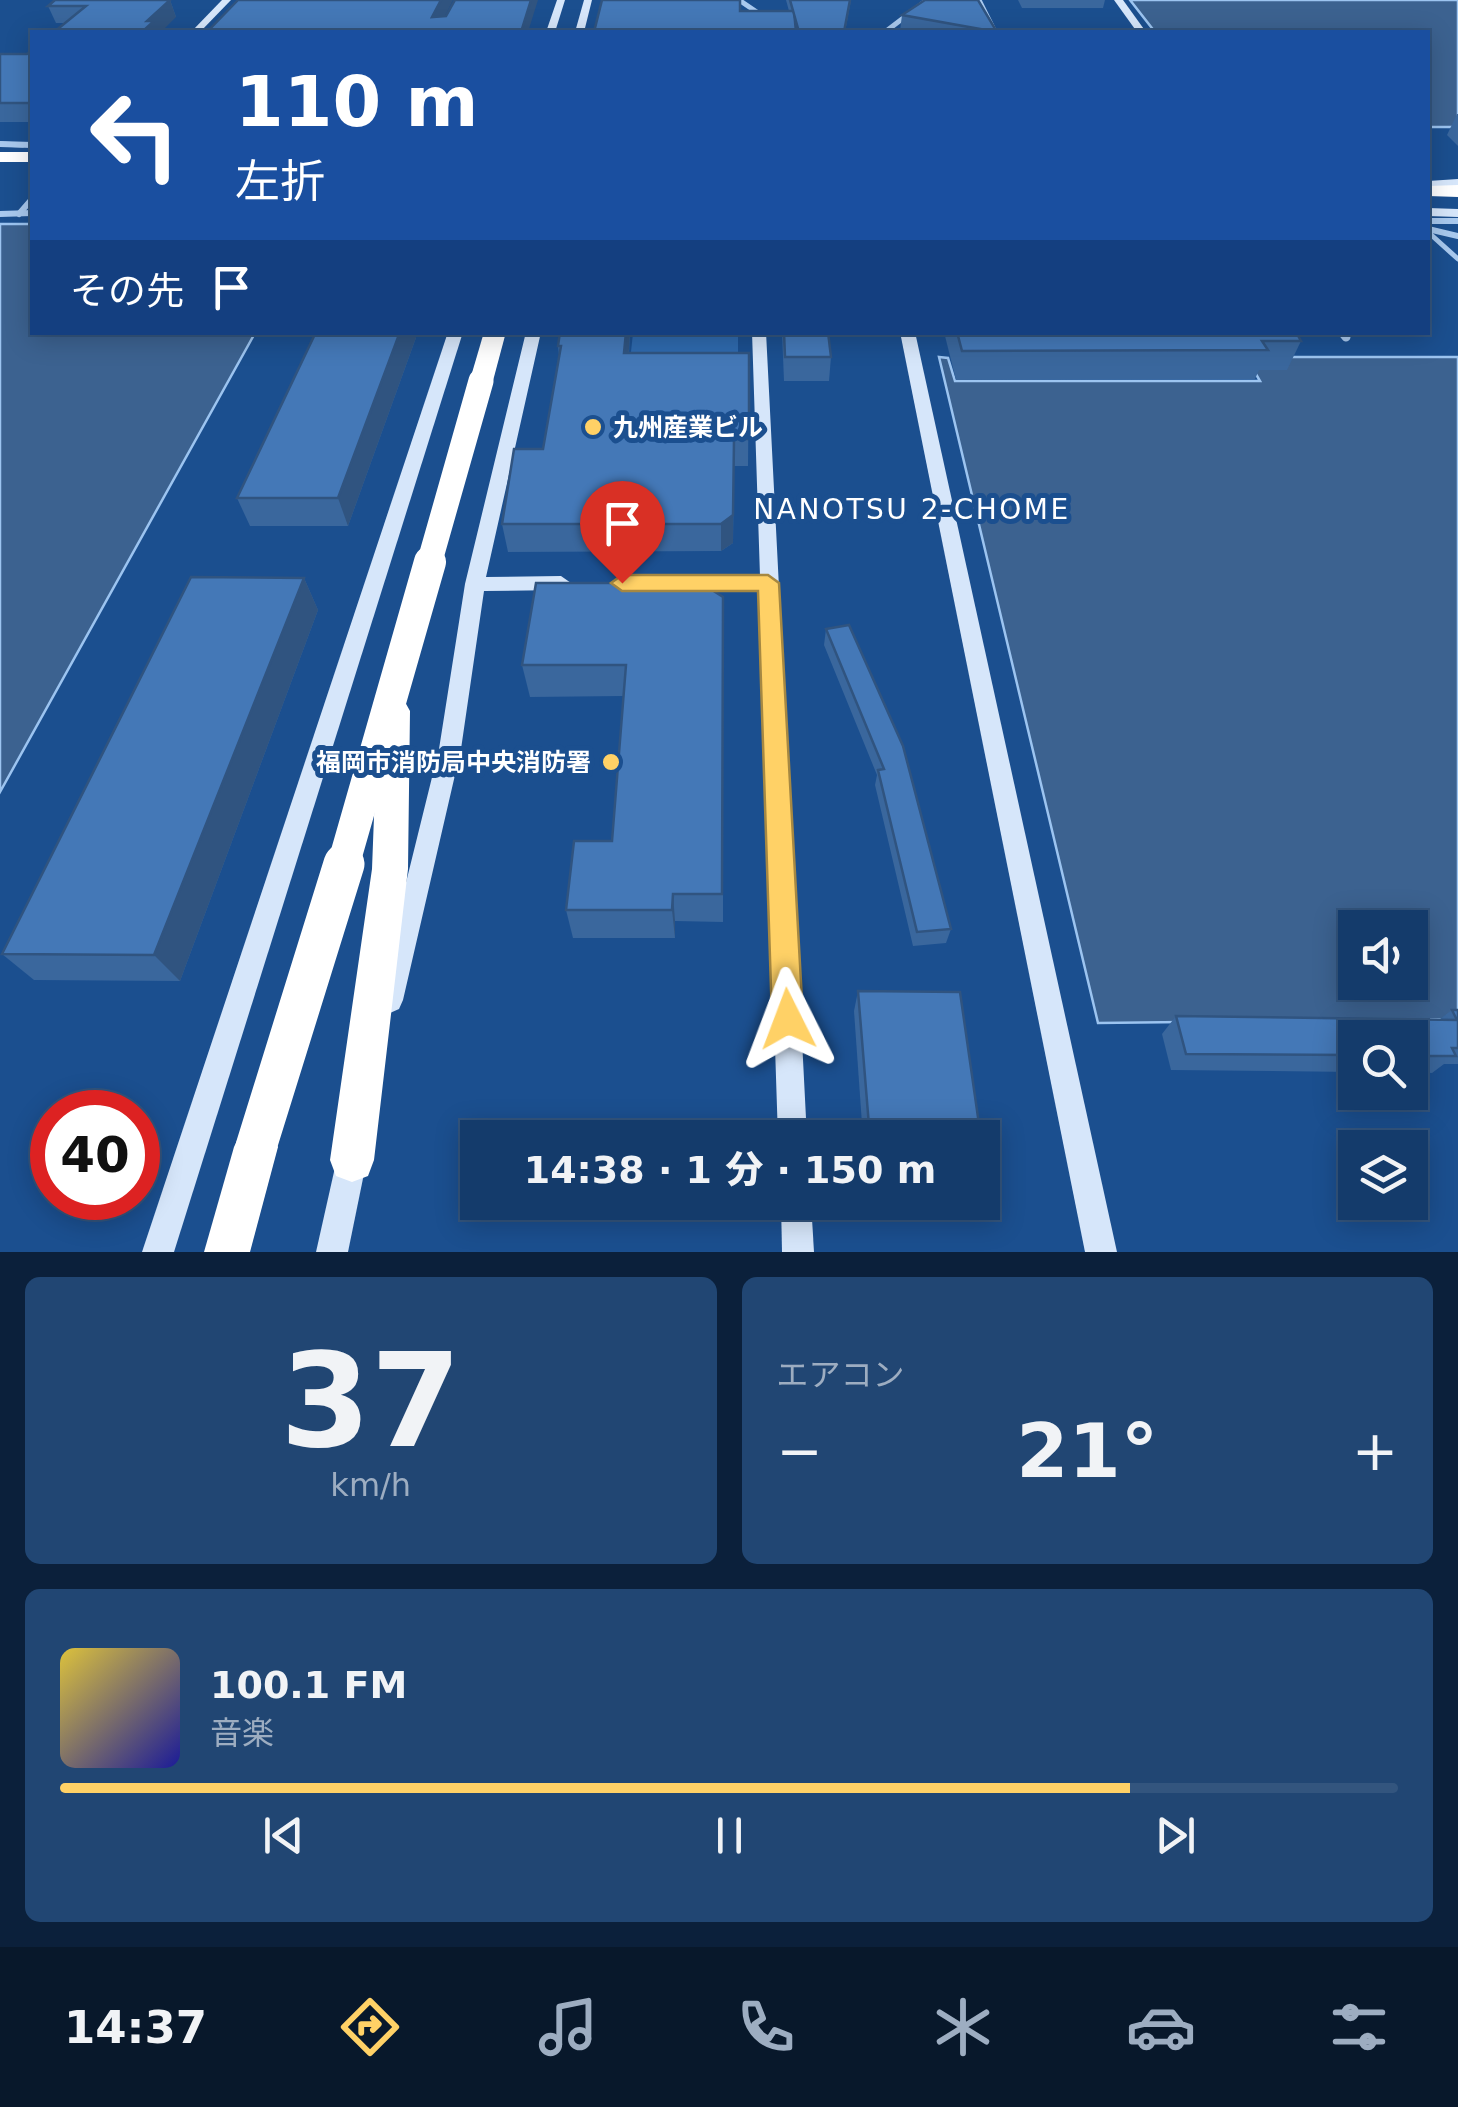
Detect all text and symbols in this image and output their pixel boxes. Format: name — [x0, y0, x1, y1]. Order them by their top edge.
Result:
text: 110 m — [235, 61, 478, 143]
icon: left — [70, 70, 200, 200]
text: 左折 — [235, 155, 325, 208]
icon: arrive — [204, 260, 259, 315]
text: その先 — [70, 269, 184, 313]
place label: 九州産業ビル — [613, 413, 763, 442]
marker: 九州産業ビル — [582, 416, 604, 438]
pin — [580, 481, 665, 584]
district label: NANOTSU 2-CHOME — [753, 493, 1071, 526]
icon: arrive — [595, 496, 650, 551]
place label: 福岡市消防局中央消防署 — [316, 748, 591, 777]
marker: 福岡市消防局中央消防署 — [600, 751, 622, 773]
map controls — [1338, 910, 1428, 1220]
button: sound — [1338, 910, 1428, 1000]
position arrow — [736, 967, 840, 1071]
button: search — [1338, 1020, 1428, 1110]
speed limit sign: 40 — [30, 1090, 160, 1220]
button: layers — [1338, 1130, 1428, 1220]
text: 14:38 · 1 分 · 150 m — [524, 1148, 936, 1192]
text: 37 — [280, 1325, 461, 1477]
text: エアコン — [777, 1356, 905, 1394]
text: 21° — [1016, 1407, 1158, 1495]
text: − — [777, 1419, 823, 1483]
text: + — [1352, 1419, 1398, 1483]
text: km/h — [330, 1466, 411, 1504]
text: 100.1 FM — [210, 1663, 407, 1707]
text: 音楽 — [210, 1714, 274, 1752]
icon: previous — [256, 1808, 311, 1863]
icon: pause — [702, 1808, 757, 1863]
icon: next — [1148, 1808, 1203, 1863]
icon: directions — [335, 1992, 405, 2062]
icon: music — [533, 1992, 603, 2062]
icon: phone — [731, 1992, 801, 2062]
icon: climate — [928, 1992, 998, 2062]
icon: car — [1126, 1992, 1196, 2062]
icon: filters — [1324, 1992, 1394, 2062]
text: 14:37 — [64, 2001, 207, 2054]

